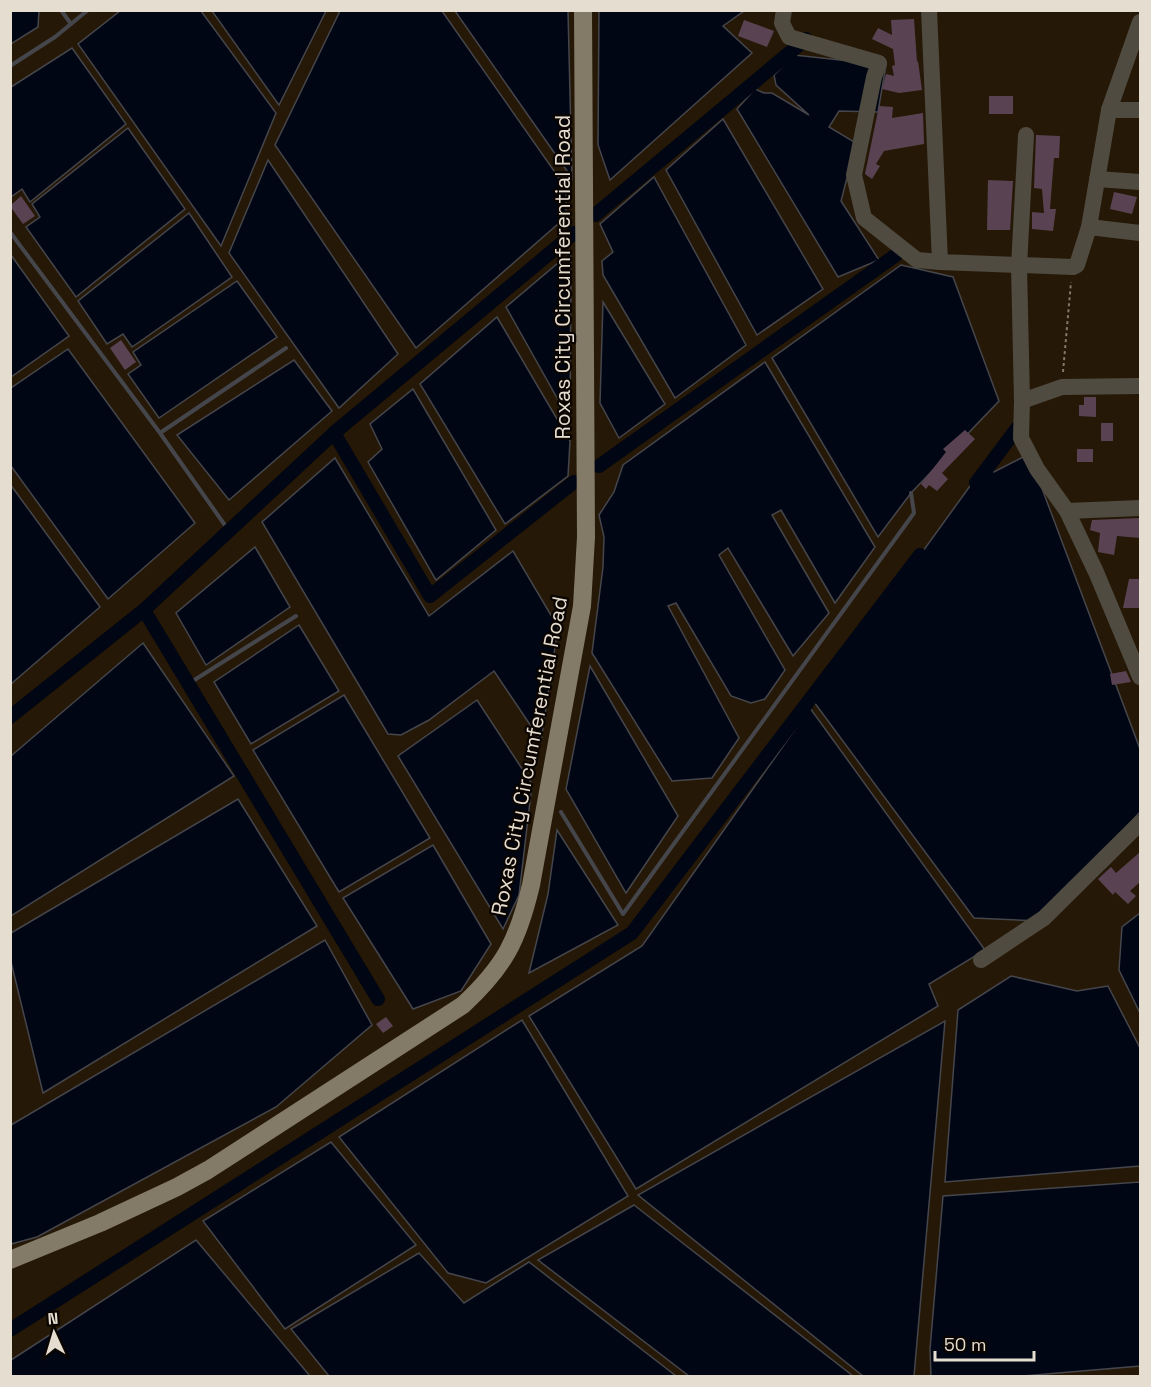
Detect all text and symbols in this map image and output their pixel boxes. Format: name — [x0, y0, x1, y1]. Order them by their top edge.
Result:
street label: Roxas City Circumferential Road — [549, 115, 576, 439]
street label: Roxas City Circumferential Road — [485, 594, 573, 918]
north arrow — [24, 1303, 84, 1363]
text: N — [47, 1308, 59, 1329]
scale bar — [935, 1324, 1034, 1362]
text: 50 m — [944, 1333, 986, 1356]

